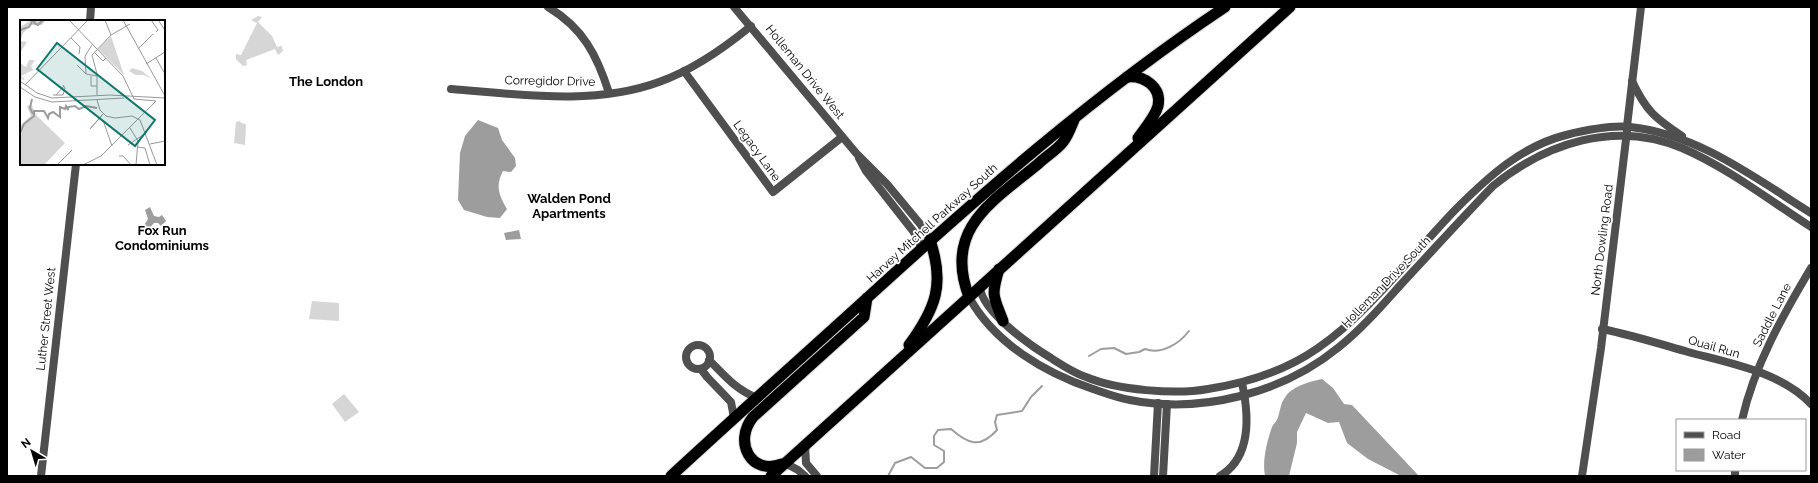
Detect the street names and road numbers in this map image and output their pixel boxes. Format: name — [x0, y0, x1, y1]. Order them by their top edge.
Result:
street label: Holleman Drive West — [763, 22, 847, 122]
street label: Corregidor Drive — [504, 73, 596, 89]
street label: Legacy Lane — [730, 118, 784, 184]
street label: Harvey Mitchell Parkway South — [864, 161, 1000, 285]
street label: North Dowling Road — [1588, 184, 1616, 296]
street label: Holleman Drive South — [1339, 233, 1433, 331]
street label: Luther Street West — [34, 267, 58, 371]
street label: Saddle Lane — [1750, 281, 1794, 349]
street label: Quail Run — [1687, 333, 1741, 361]

